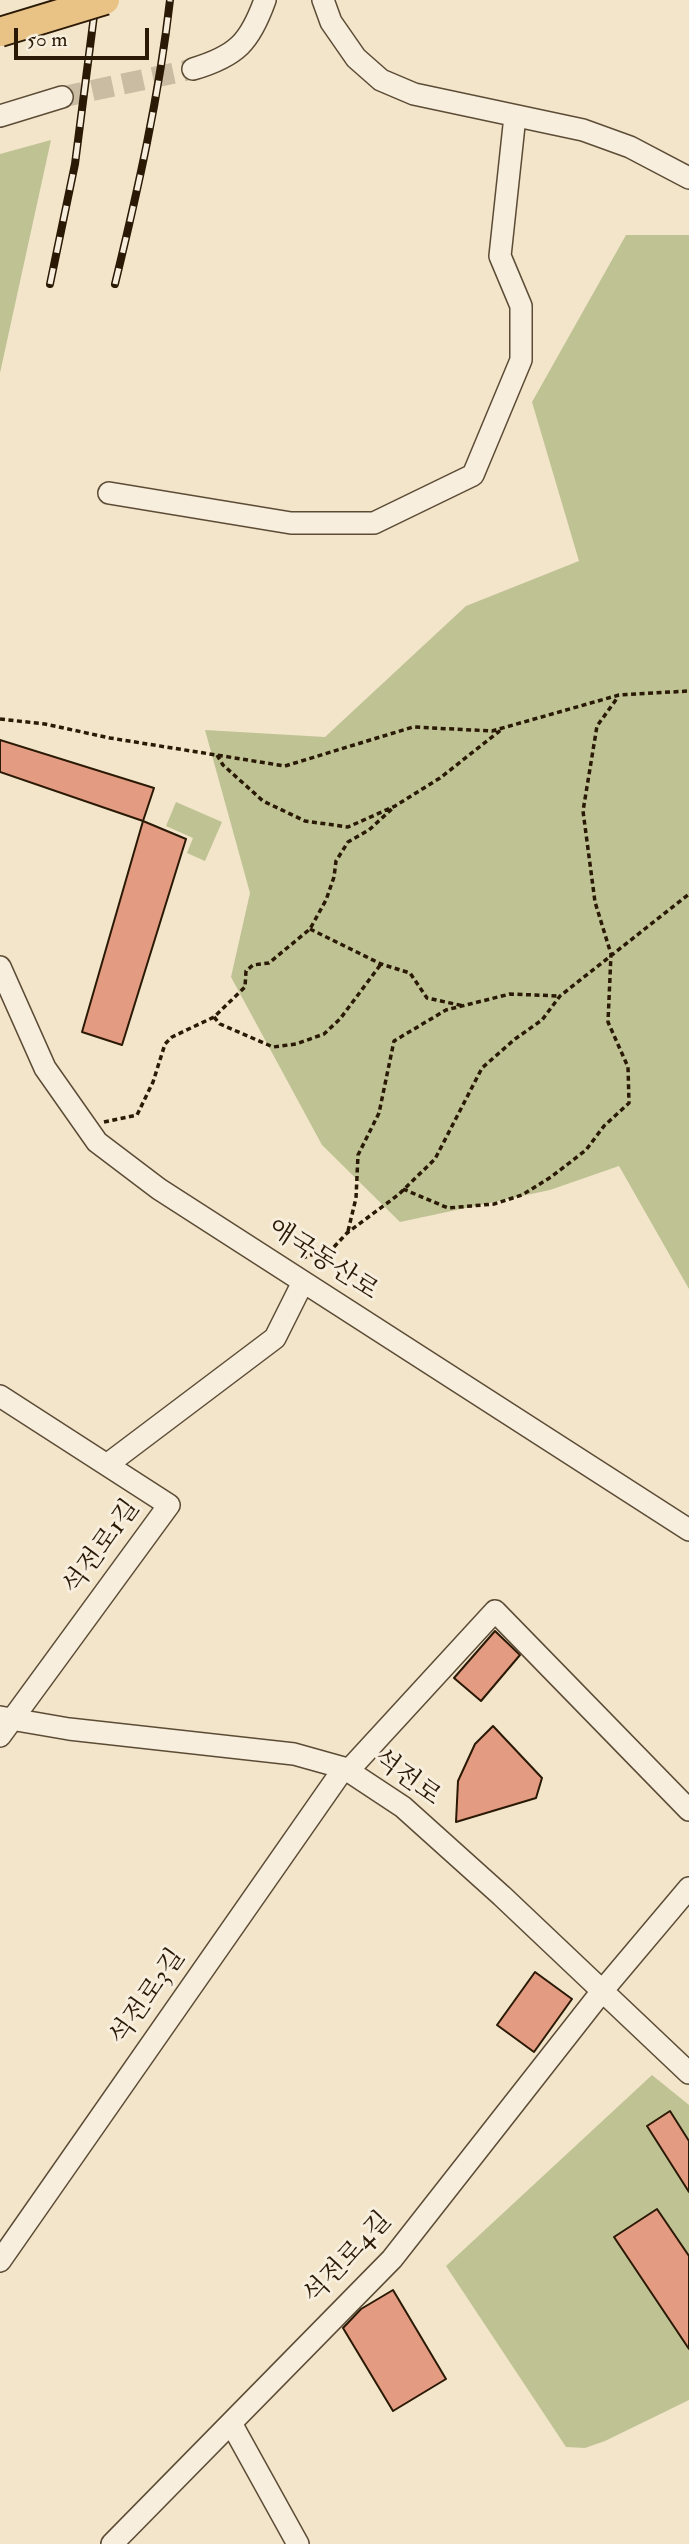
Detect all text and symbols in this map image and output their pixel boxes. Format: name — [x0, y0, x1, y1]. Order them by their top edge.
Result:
scale bar — [18, 14, 152, 58]
text: 50 m — [27, 26, 68, 53]
street label: 애국동산로 — [261, 1214, 383, 1308]
street label: 석전로1길 — [58, 1494, 148, 1602]
street label: 석전로 — [366, 1744, 446, 1814]
street label: 석전로3길 — [105, 1944, 193, 2052]
street label: 석전로4길 — [299, 2206, 399, 2312]

